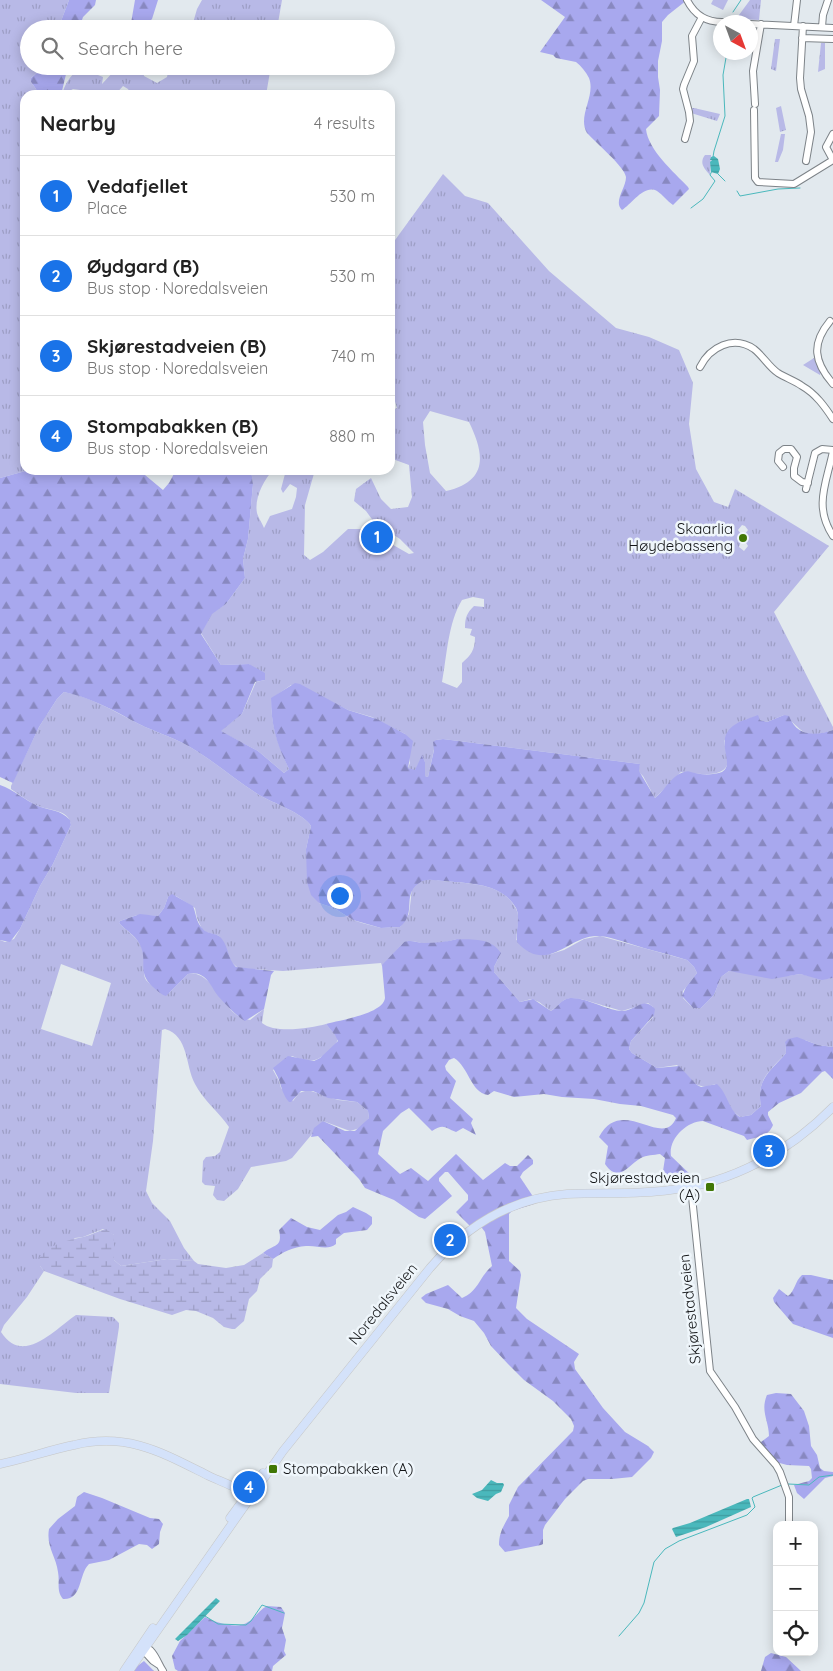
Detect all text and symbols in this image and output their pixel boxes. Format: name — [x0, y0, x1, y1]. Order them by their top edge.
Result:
north arrow — [713, 15, 758, 60]
search box — [20, 20, 395, 75]
icon: search — [38, 34, 66, 62]
text: Search here — [78, 36, 183, 60]
text: Nearby — [40, 110, 116, 136]
text: 4 results — [314, 113, 375, 133]
text: Vedafjellet — [87, 174, 188, 198]
text: 1 — [53, 186, 59, 206]
text: 530 m — [329, 186, 375, 206]
text: Place — [87, 198, 127, 218]
text: Øydgard (B) — [87, 254, 199, 278]
text: 2 — [51, 266, 61, 286]
text: 530 m — [329, 266, 375, 286]
text: Bus stop · Noredalsveien — [87, 278, 268, 298]
text: Skjørestadveien (B) — [87, 334, 266, 358]
text: 3 — [52, 346, 60, 366]
text: 740 m — [331, 346, 375, 366]
text: Bus stop · Noredalsveien — [87, 358, 268, 378]
text: Stompabakken (B) — [87, 414, 258, 438]
text: 4 — [51, 426, 61, 446]
text: 880 m — [329, 426, 375, 446]
text: Bus stop · Noredalsveien — [87, 438, 268, 458]
pin: 1 — [361, 518, 393, 556]
place label: Skaarlia Høydebasseng — [628, 519, 733, 555]
marker: Skaarlia Høydebasseng — [737, 532, 749, 544]
your location — [327, 883, 353, 909]
pin: 3 — [753, 1132, 785, 1170]
place label: Skjørestadveien (A) — [590, 1168, 700, 1204]
marker: Skjørestadveien (A) — [704, 1181, 716, 1193]
pin: 2 — [434, 1221, 466, 1259]
street label: Skjørestadveien — [674, 1253, 705, 1365]
street label: Noredalsveien — [344, 1259, 421, 1348]
place label: Stompabakken (A) — [283, 1459, 413, 1478]
marker: Stompabakken (A) — [267, 1463, 279, 1475]
pin: 4 — [233, 1468, 265, 1506]
map controls — [773, 1521, 818, 1656]
button: + — [773, 1521, 818, 1566]
button: − — [773, 1566, 818, 1611]
button: locate — [773, 1611, 818, 1656]

